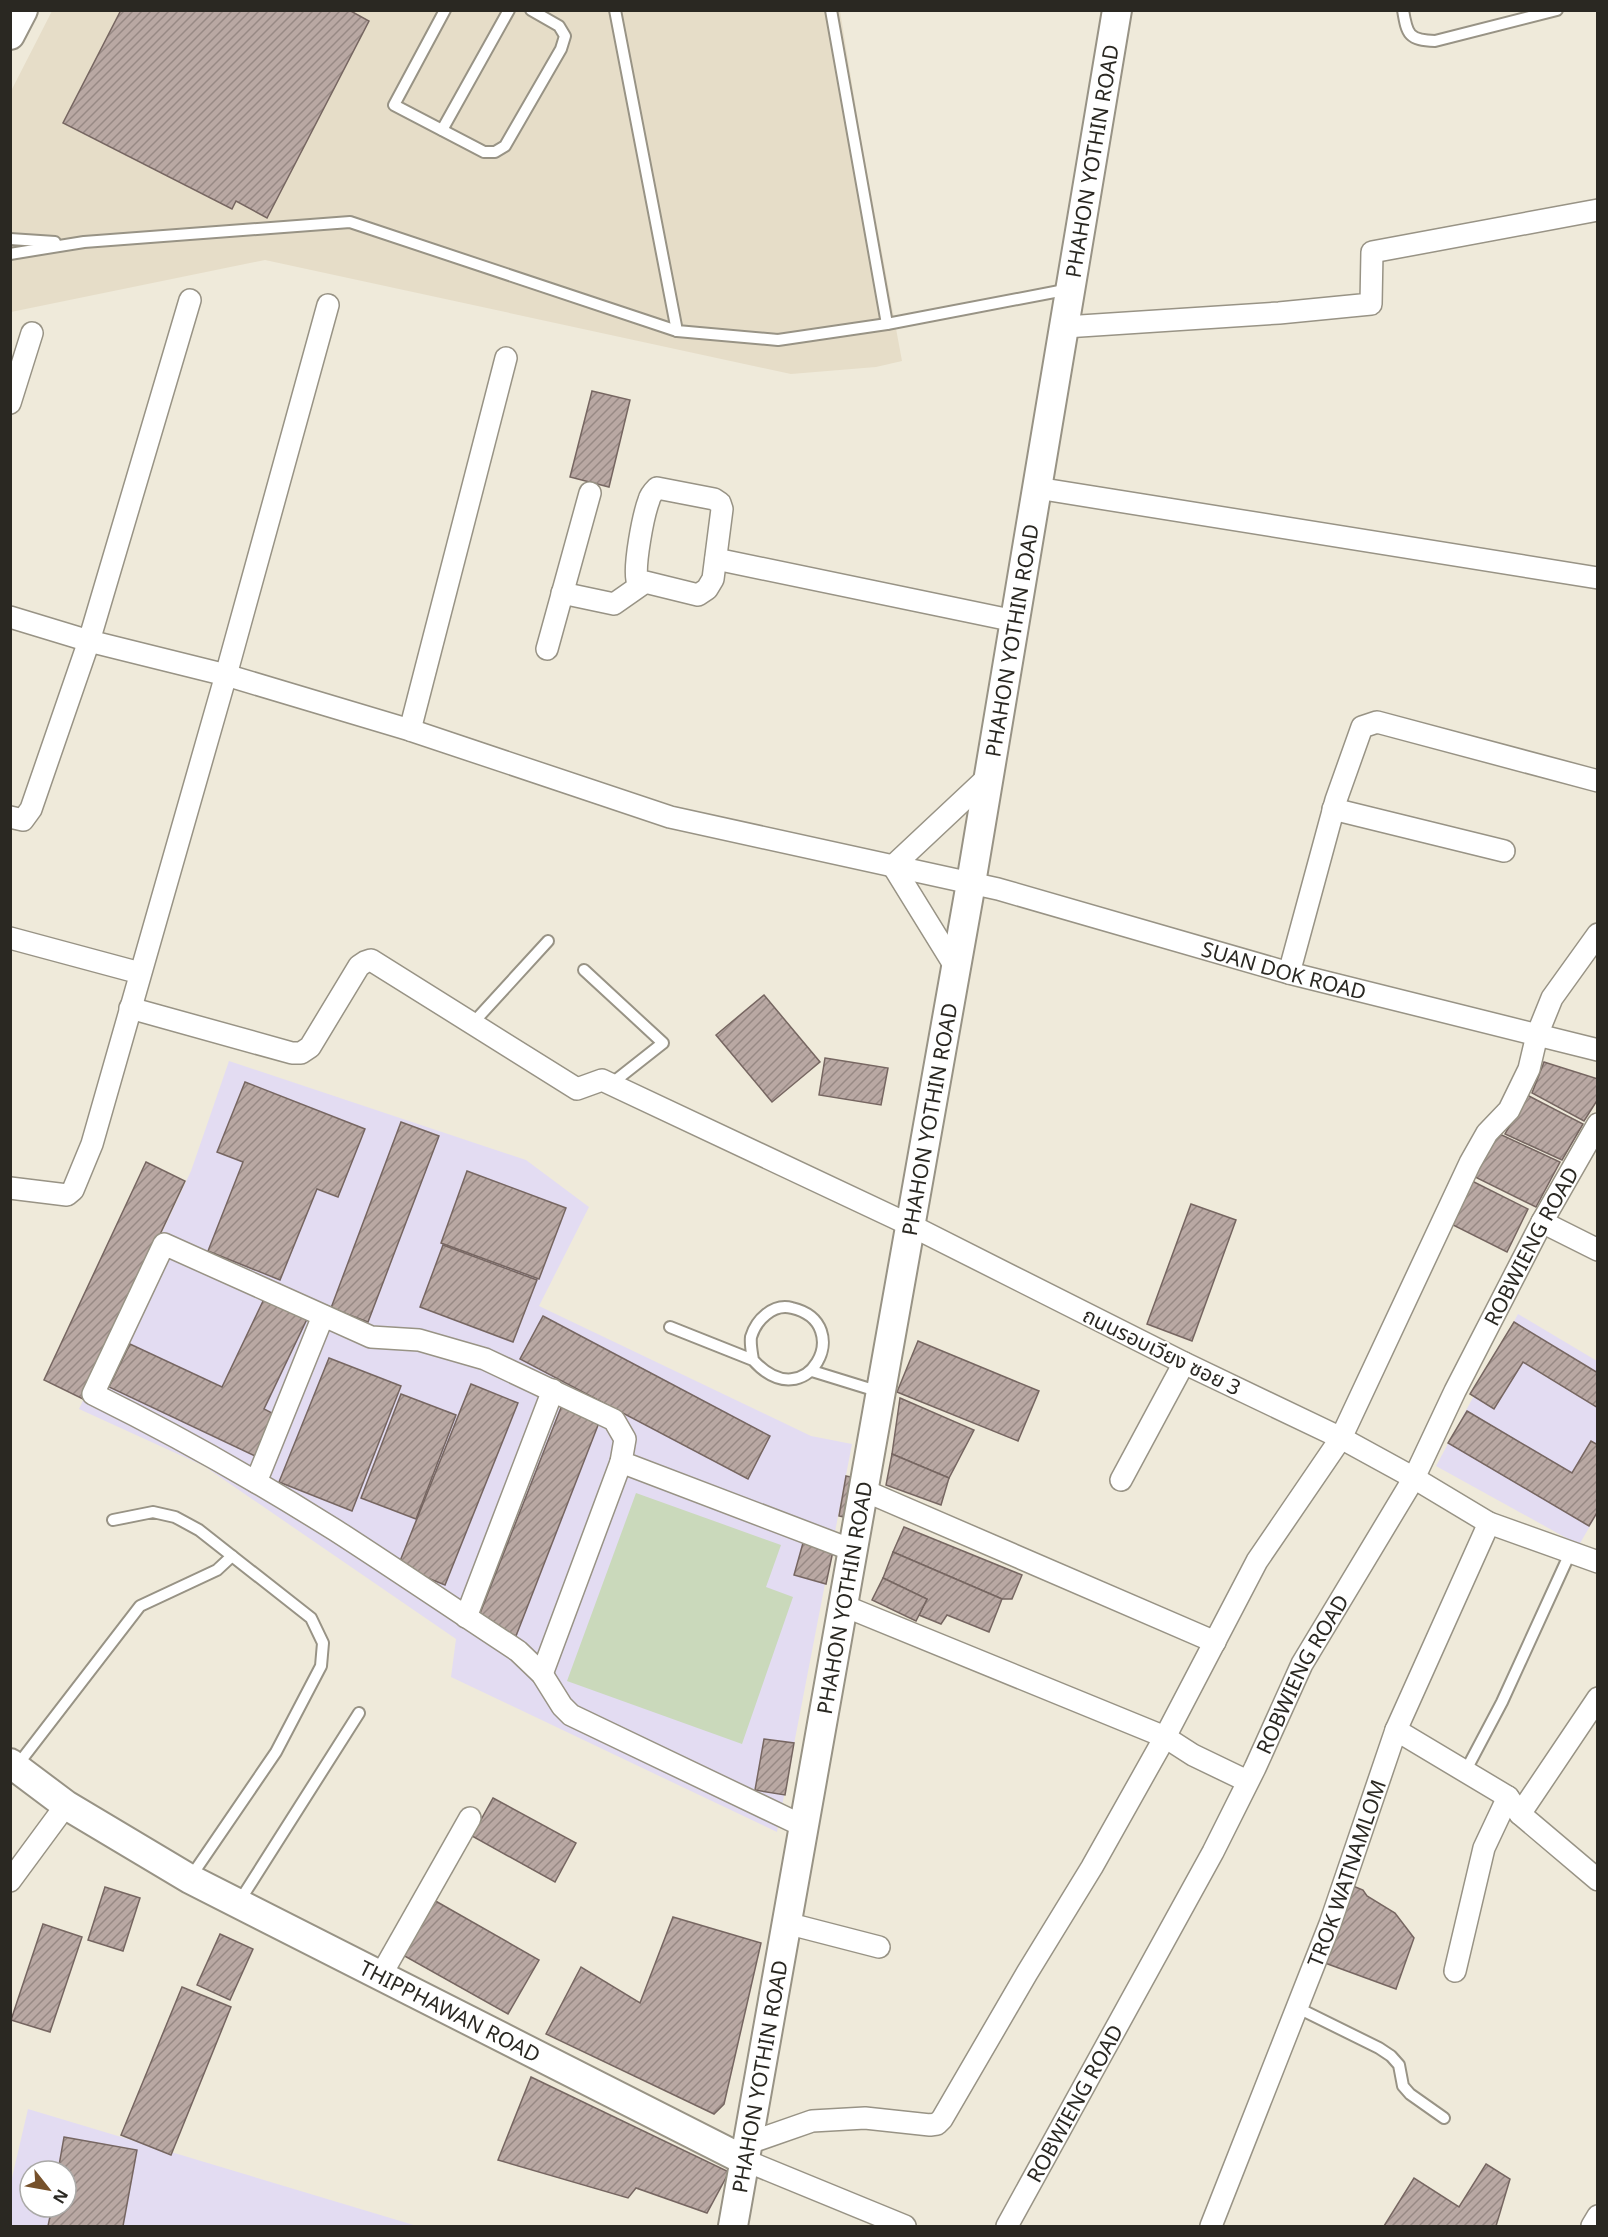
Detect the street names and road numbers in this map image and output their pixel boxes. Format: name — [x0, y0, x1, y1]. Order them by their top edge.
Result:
street label: PHAHON YOTHIN ROAD — [1058, 42, 1125, 280]
street label: PHAHON YOTHIN ROAD — [978, 522, 1045, 759]
street label: SUAN DOK ROAD — [1198, 934, 1369, 1006]
street label: PHAHON YOTHIN ROAD — [895, 1001, 964, 1238]
street label: ROBWIENG ROAD — [1477, 1162, 1585, 1330]
street label: ถนนรอบเวียง ซอย 3 — [1078, 1301, 1246, 1401]
street label: PHAHON YOTHIN ROAD — [810, 1479, 879, 1716]
street label: ROBWIENG ROAD — [1249, 1589, 1355, 1758]
street label: TROK WATNAMLOM — [1301, 1776, 1392, 1971]
street label: THIPPHAWAN ROAD — [355, 1953, 545, 2068]
street label: PHAHON YOTHIN ROAD — [725, 1958, 794, 2195]
street label: ROBWIENG ROAD — [1020, 2020, 1129, 2187]

